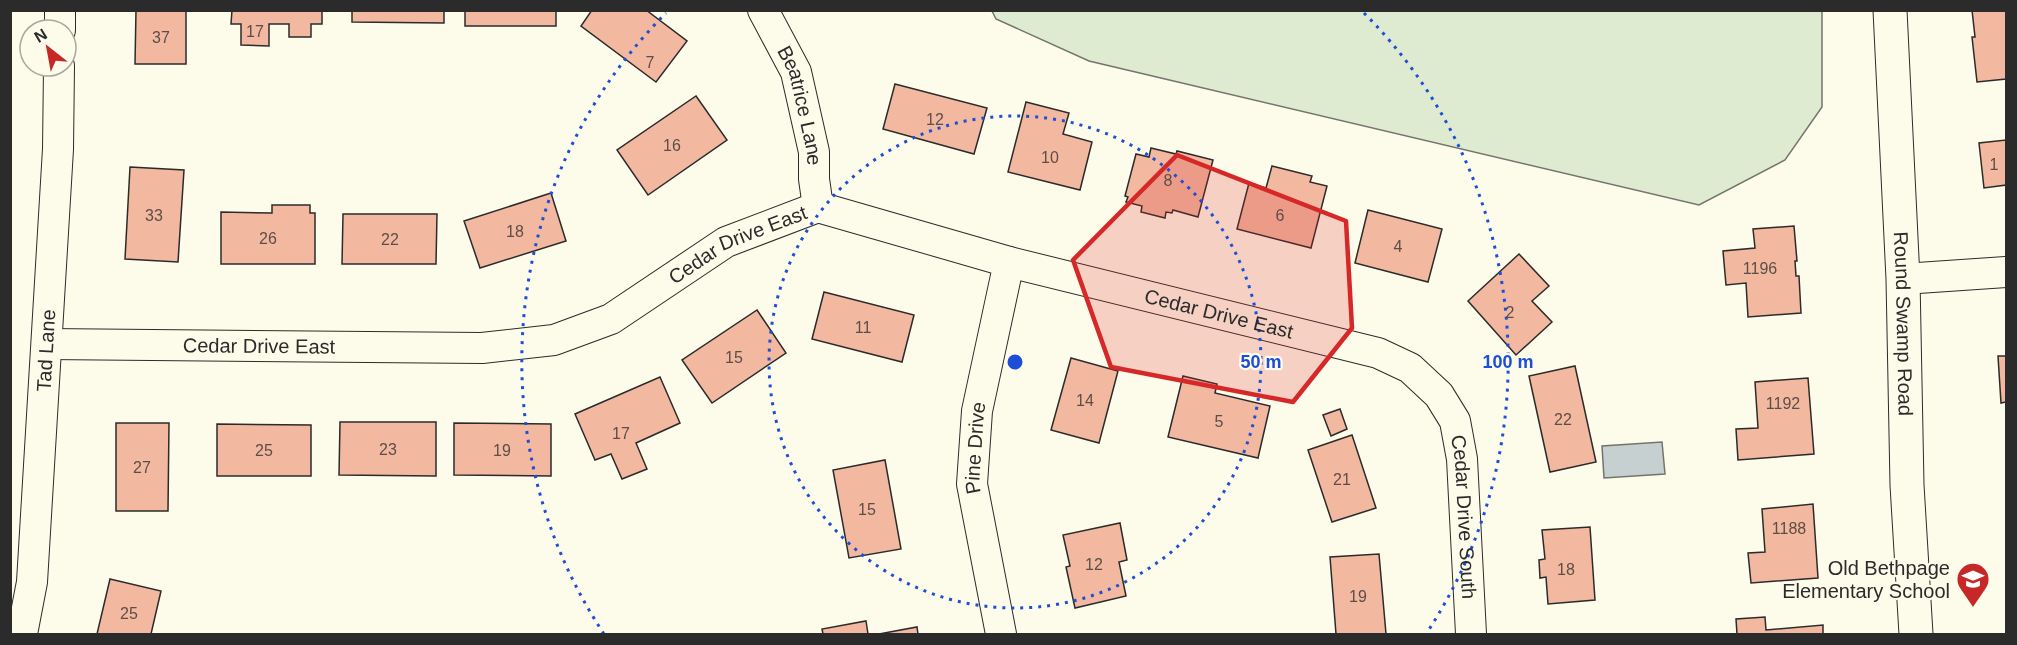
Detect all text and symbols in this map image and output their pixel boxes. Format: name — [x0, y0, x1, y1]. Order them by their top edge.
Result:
north arrow — [18, 18, 78, 78]
house number: 17 — [246, 23, 264, 40]
text: N — [31, 25, 50, 46]
house number: 37 — [152, 29, 170, 46]
street label: Beatrice Lane — [773, 42, 825, 165]
house number: 7 — [646, 54, 655, 71]
house number: 12 — [926, 111, 944, 128]
house number: 16 — [663, 137, 681, 154]
house number: 10 — [1041, 149, 1059, 166]
house number: 1 — [1990, 156, 1999, 173]
house number: 8 — [1164, 172, 1173, 189]
street label: Cedar Drive East — [664, 201, 810, 288]
house number: 33 — [145, 207, 163, 224]
house number: 6 — [1276, 207, 1285, 224]
house number: 18 — [506, 223, 524, 240]
house number: 26 — [259, 230, 277, 247]
house number: 22 — [381, 231, 399, 248]
street label: Round Swamp Road — [1890, 231, 1917, 416]
house number: 4 — [1394, 238, 1403, 255]
house number: 1196 — [1743, 260, 1777, 277]
street label: Cedar Drive East — [1142, 285, 1296, 343]
house number: 2 — [1506, 304, 1515, 321]
street label: Tad Lane — [32, 309, 59, 392]
house number: 11 — [855, 319, 871, 336]
street label: Cedar Drive East — [183, 334, 336, 358]
house number: 15 — [725, 349, 743, 366]
centre of rings — [1005, 352, 1025, 372]
text: 50 m — [1240, 352, 1282, 372]
text: 100 m — [1482, 352, 1534, 372]
house number: 14 — [1076, 392, 1094, 409]
house number: 1192 — [1766, 395, 1800, 412]
street label: Pine Drive — [961, 400, 990, 496]
house number: 22 — [1554, 411, 1572, 428]
house number: 5 — [1215, 413, 1224, 430]
house number: 17 — [612, 425, 630, 442]
street label: Cedar Drive South — [1447, 433, 1480, 600]
house number: 23 — [379, 441, 397, 458]
house number: 25 — [255, 442, 273, 459]
house number: 19 — [493, 442, 511, 459]
house number: 27 — [133, 459, 151, 476]
house number: 21 — [1333, 471, 1351, 488]
house number: 15 — [858, 501, 876, 518]
house number: 1188 — [1772, 520, 1806, 537]
house number: 12 — [1085, 556, 1103, 573]
place label: Old Bethpage Elementary School — [1782, 557, 1950, 602]
house number: 18 — [1557, 561, 1575, 578]
school or university icon: Old Bethpage Elementary School — [1955, 561, 1991, 608]
house number: 19 — [1349, 588, 1367, 605]
house number: 25 — [120, 605, 138, 622]

